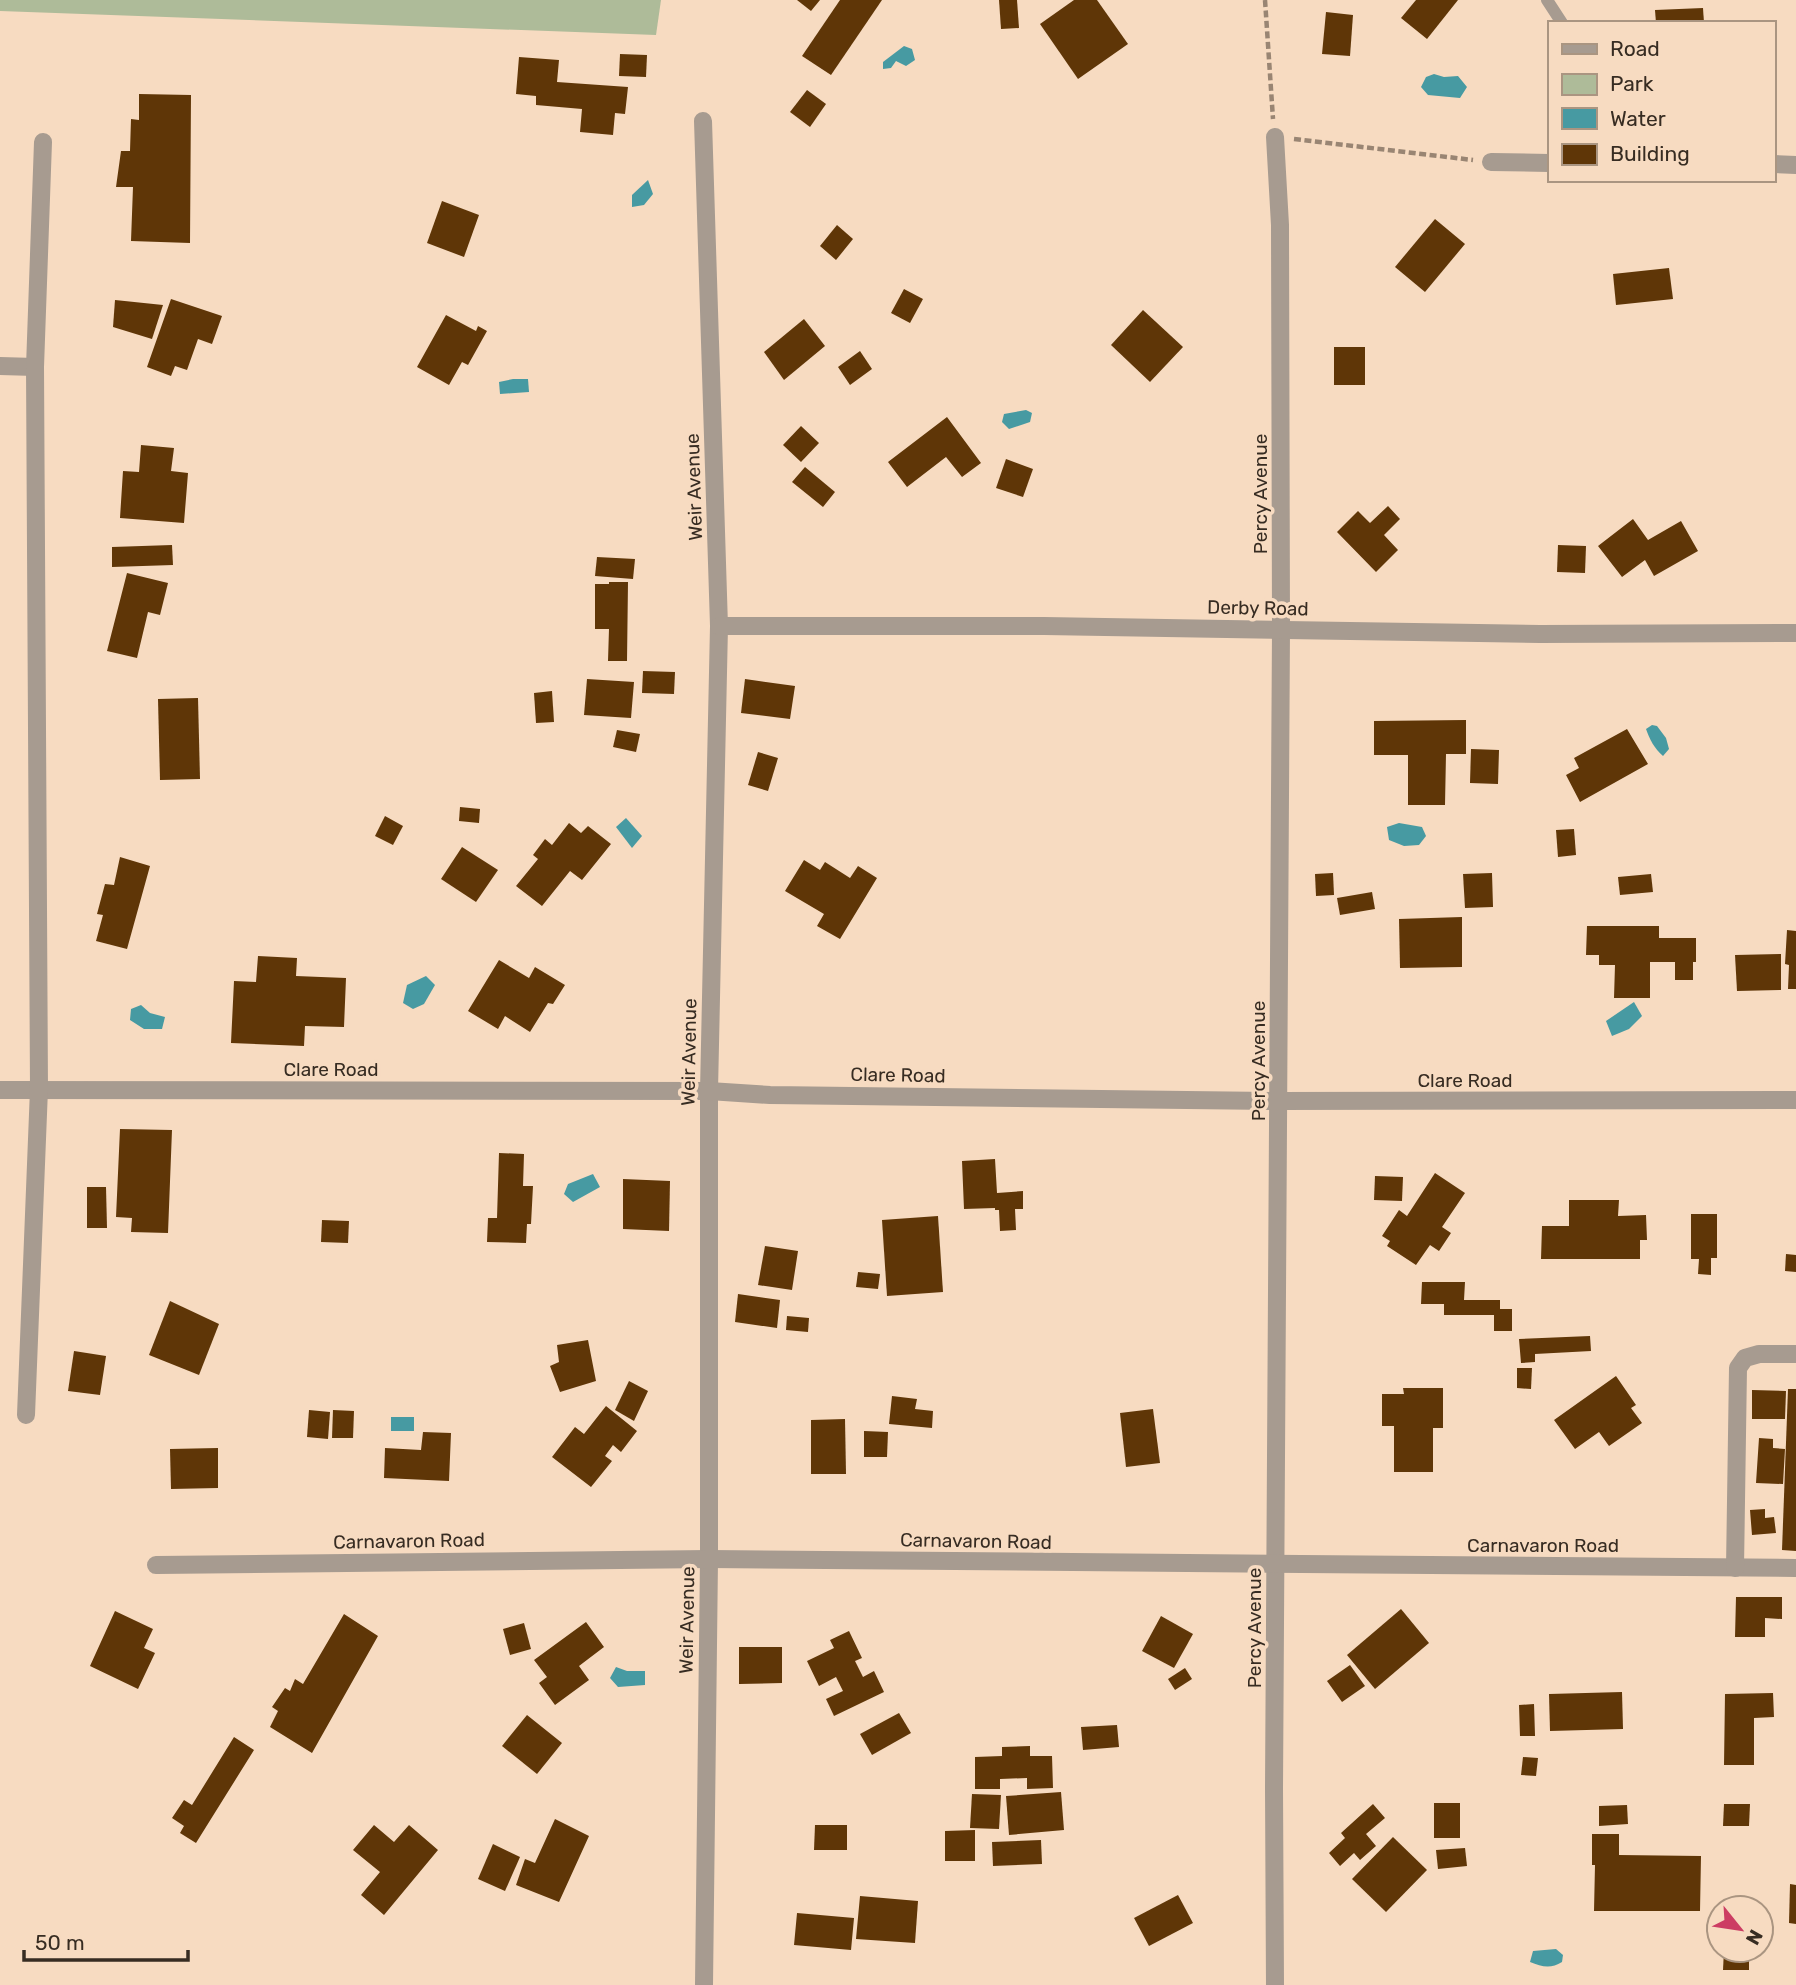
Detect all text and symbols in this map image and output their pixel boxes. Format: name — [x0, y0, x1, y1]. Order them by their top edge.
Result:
legend — [1548, 21, 1775, 182]
text: Road — [1610, 36, 1660, 61]
text: Park — [1610, 71, 1654, 96]
text: Water — [1610, 106, 1666, 131]
text: Building — [1610, 141, 1690, 166]
street label: Weir Avenue — [681, 433, 707, 541]
street label: Percy Avenue — [1249, 434, 1272, 554]
street label: Derby Road — [1207, 596, 1309, 620]
street label: Weir Avenue — [677, 998, 701, 1106]
street label: Percy Avenue — [1247, 1001, 1270, 1121]
street label: Clare Road — [283, 1058, 379, 1081]
street label: Clare Road — [850, 1063, 946, 1087]
street label: Clare Road — [1417, 1069, 1513, 1092]
street label: Carnavaron Road — [333, 1528, 485, 1554]
street label: Carnavaron Road — [900, 1528, 1052, 1554]
street label: Carnavaron Road — [1467, 1534, 1619, 1557]
street label: Weir Avenue — [675, 1566, 699, 1674]
street label: Percy Avenue — [1243, 1568, 1266, 1688]
north arrow — [1705, 1894, 1775, 1964]
scale bar — [24, 1918, 189, 1962]
text: N — [1741, 1926, 1768, 1949]
text: 50 m — [35, 1930, 85, 1955]

